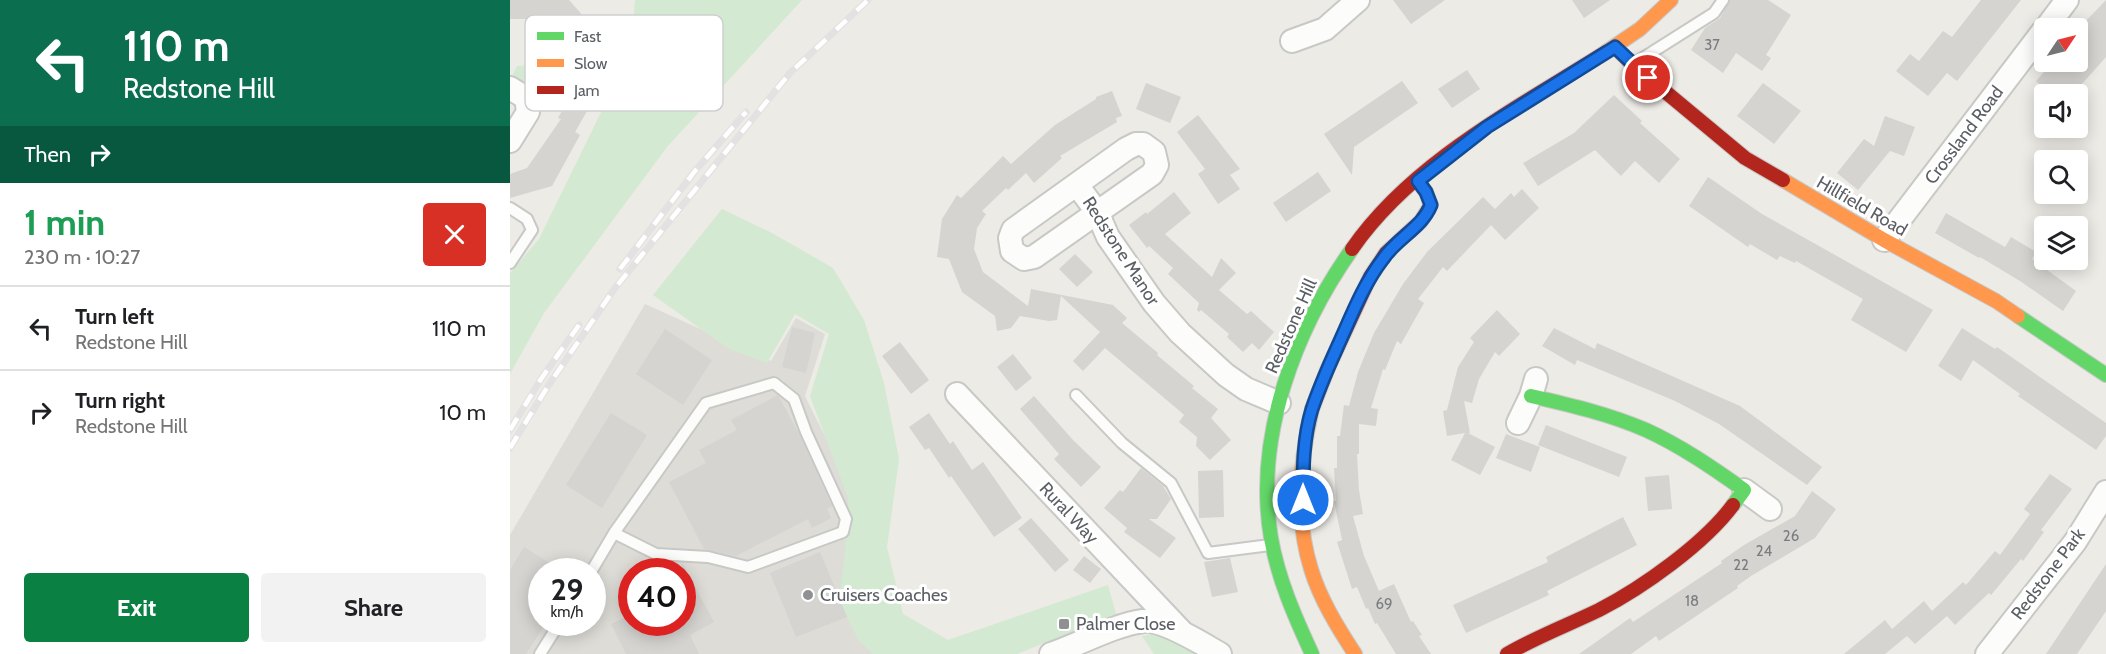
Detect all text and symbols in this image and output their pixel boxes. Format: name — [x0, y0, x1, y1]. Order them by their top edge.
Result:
legend — [525, 15, 723, 111]
north arrow — [2034, 18, 2088, 72]
map controls — [2034, 18, 2088, 270]
text: 110 m — [123, 20, 230, 72]
icon: left — [24, 24, 102, 102]
text: Fast — [574, 27, 602, 46]
house number: 37 — [1704, 36, 1720, 54]
pin — [1622, 52, 1673, 103]
text: Slow — [574, 54, 608, 73]
icon: arrive — [1631, 61, 1664, 94]
text: Redstone Hill — [123, 72, 275, 105]
text: Jam — [573, 81, 600, 100]
street label: Crossland Road — [1920, 82, 2008, 188]
button: sound — [2034, 84, 2088, 138]
icon: right — [83, 138, 116, 171]
text: Then — [24, 141, 71, 168]
button: search — [2034, 150, 2088, 204]
street label: Hillfield Road — [1813, 171, 1911, 241]
street label: Redstone Manor — [1078, 193, 1164, 310]
text: 1 min — [24, 200, 105, 244]
button: close — [423, 203, 486, 266]
button: layers — [2034, 216, 2088, 270]
text: 230 m · 10:27 — [24, 245, 140, 269]
street label: Redstone Hill — [1260, 275, 1322, 377]
text: Turn left — [75, 303, 154, 330]
icon: left — [24, 312, 57, 345]
text: 110 m — [432, 315, 486, 342]
text: Redstone Hill — [75, 330, 188, 354]
text: Turn right — [75, 387, 165, 414]
icon: right — [24, 396, 57, 429]
text: 10 m — [439, 399, 486, 426]
text: Redstone Hill — [75, 414, 188, 438]
position arrow — [1271, 468, 1335, 532]
street label: Rural Way — [1035, 478, 1103, 548]
street label: Redstone Park — [2006, 523, 2090, 624]
house number: 26 — [1783, 527, 1799, 545]
house number: 24 — [1756, 542, 1773, 560]
house number: 22 — [1733, 556, 1749, 574]
speed limit sign: 40 — [618, 558, 696, 636]
text: 29 — [551, 571, 583, 608]
button: Exit — [24, 573, 249, 642]
button: Share — [261, 573, 486, 642]
place label: Cruisers Coaches — [820, 584, 948, 606]
marker: Cruisers Coaches — [801, 588, 815, 602]
house number: 18 — [1685, 592, 1699, 610]
house number: 69 — [1375, 595, 1393, 613]
text: km/h — [551, 603, 583, 621]
place label: Palmer Close — [1076, 613, 1176, 635]
marker: Palmer Close — [1057, 617, 1071, 631]

